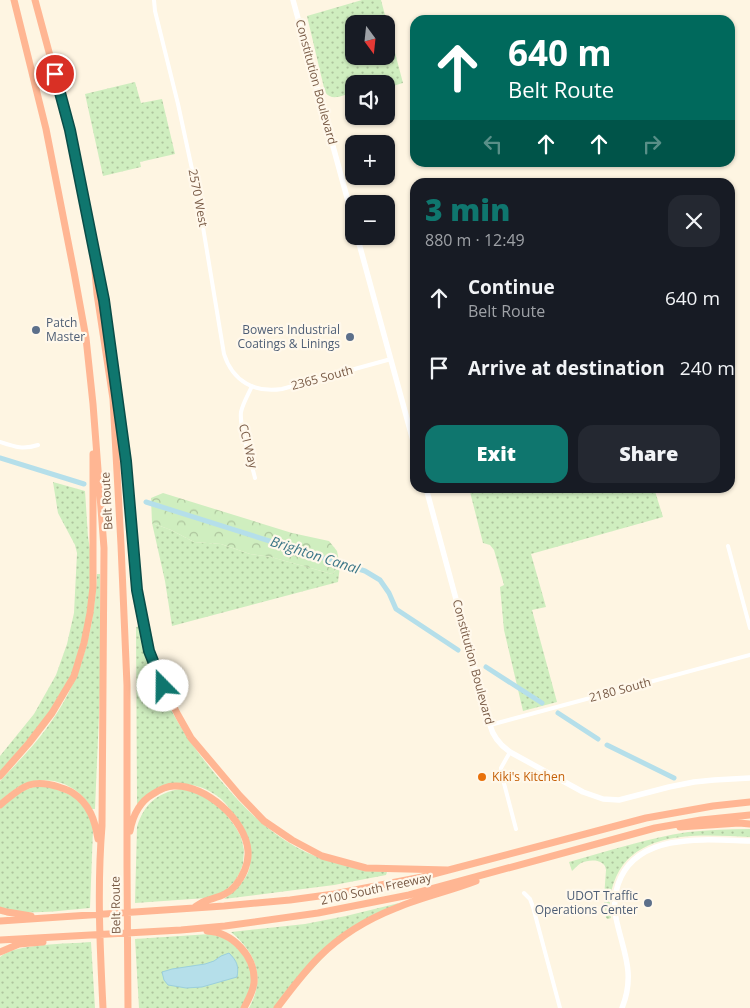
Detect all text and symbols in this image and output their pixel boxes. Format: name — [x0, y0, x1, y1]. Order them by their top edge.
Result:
north arrow — [345, 15, 395, 65]
map controls — [345, 15, 395, 245]
street label: Constitution Boulevard — [292, 17, 341, 146]
text: 640 m — [508, 29, 612, 76]
icon: ahead — [425, 35, 490, 100]
pin — [34, 53, 76, 95]
icon: arrive — [41, 60, 69, 88]
text: Belt Route — [508, 74, 614, 104]
button: sound — [345, 75, 395, 125]
icon: left — [479, 130, 507, 158]
icon: ahead — [532, 130, 560, 158]
icon: ahead — [585, 130, 613, 158]
icon: right — [638, 130, 666, 158]
button: + — [345, 135, 395, 185]
street label: 2570 West — [185, 168, 212, 228]
text: 3 min — [425, 189, 510, 230]
button: − — [345, 195, 395, 245]
button: close — [668, 195, 720, 247]
text: 880 m · 12:49 — [425, 229, 525, 251]
text: Continue — [468, 274, 555, 300]
icon: ahead — [425, 284, 453, 312]
text: 640 m — [665, 285, 720, 311]
text: Belt Route — [468, 300, 545, 322]
place label: Patch Master — [46, 314, 85, 345]
place label: Bowers Industrial Coatings & Linings — [237, 321, 340, 352]
marker: Patch Master — [30, 324, 42, 336]
marker: Bowers Industrial Coatings & Linings — [344, 331, 356, 343]
icon: arrive — [425, 354, 453, 382]
text: Arrive at destination — [468, 355, 665, 381]
text: 240 m — [680, 355, 735, 381]
street label: 2365 South — [289, 361, 355, 394]
street label: CCI Way — [235, 422, 262, 471]
button: Exit — [425, 425, 568, 483]
button: Share — [578, 425, 720, 483]
street label: Belt Route — [96, 471, 117, 530]
water label: Brighton Canal — [268, 531, 363, 578]
street label: Constitution Boulevard — [449, 597, 498, 726]
position arrow — [136, 659, 188, 711]
street label: 2180 South — [587, 673, 653, 706]
place label: Kiki's Kitchen — [492, 768, 565, 785]
marker: Kiki's Kitchen — [476, 771, 488, 783]
street label: 2100 South Freeway — [319, 868, 434, 909]
street label: Belt Route — [106, 876, 125, 934]
place label: UDOT Traffic Operations Center — [535, 887, 638, 918]
marker: UDOT Traffic Operations Center — [642, 897, 654, 909]

